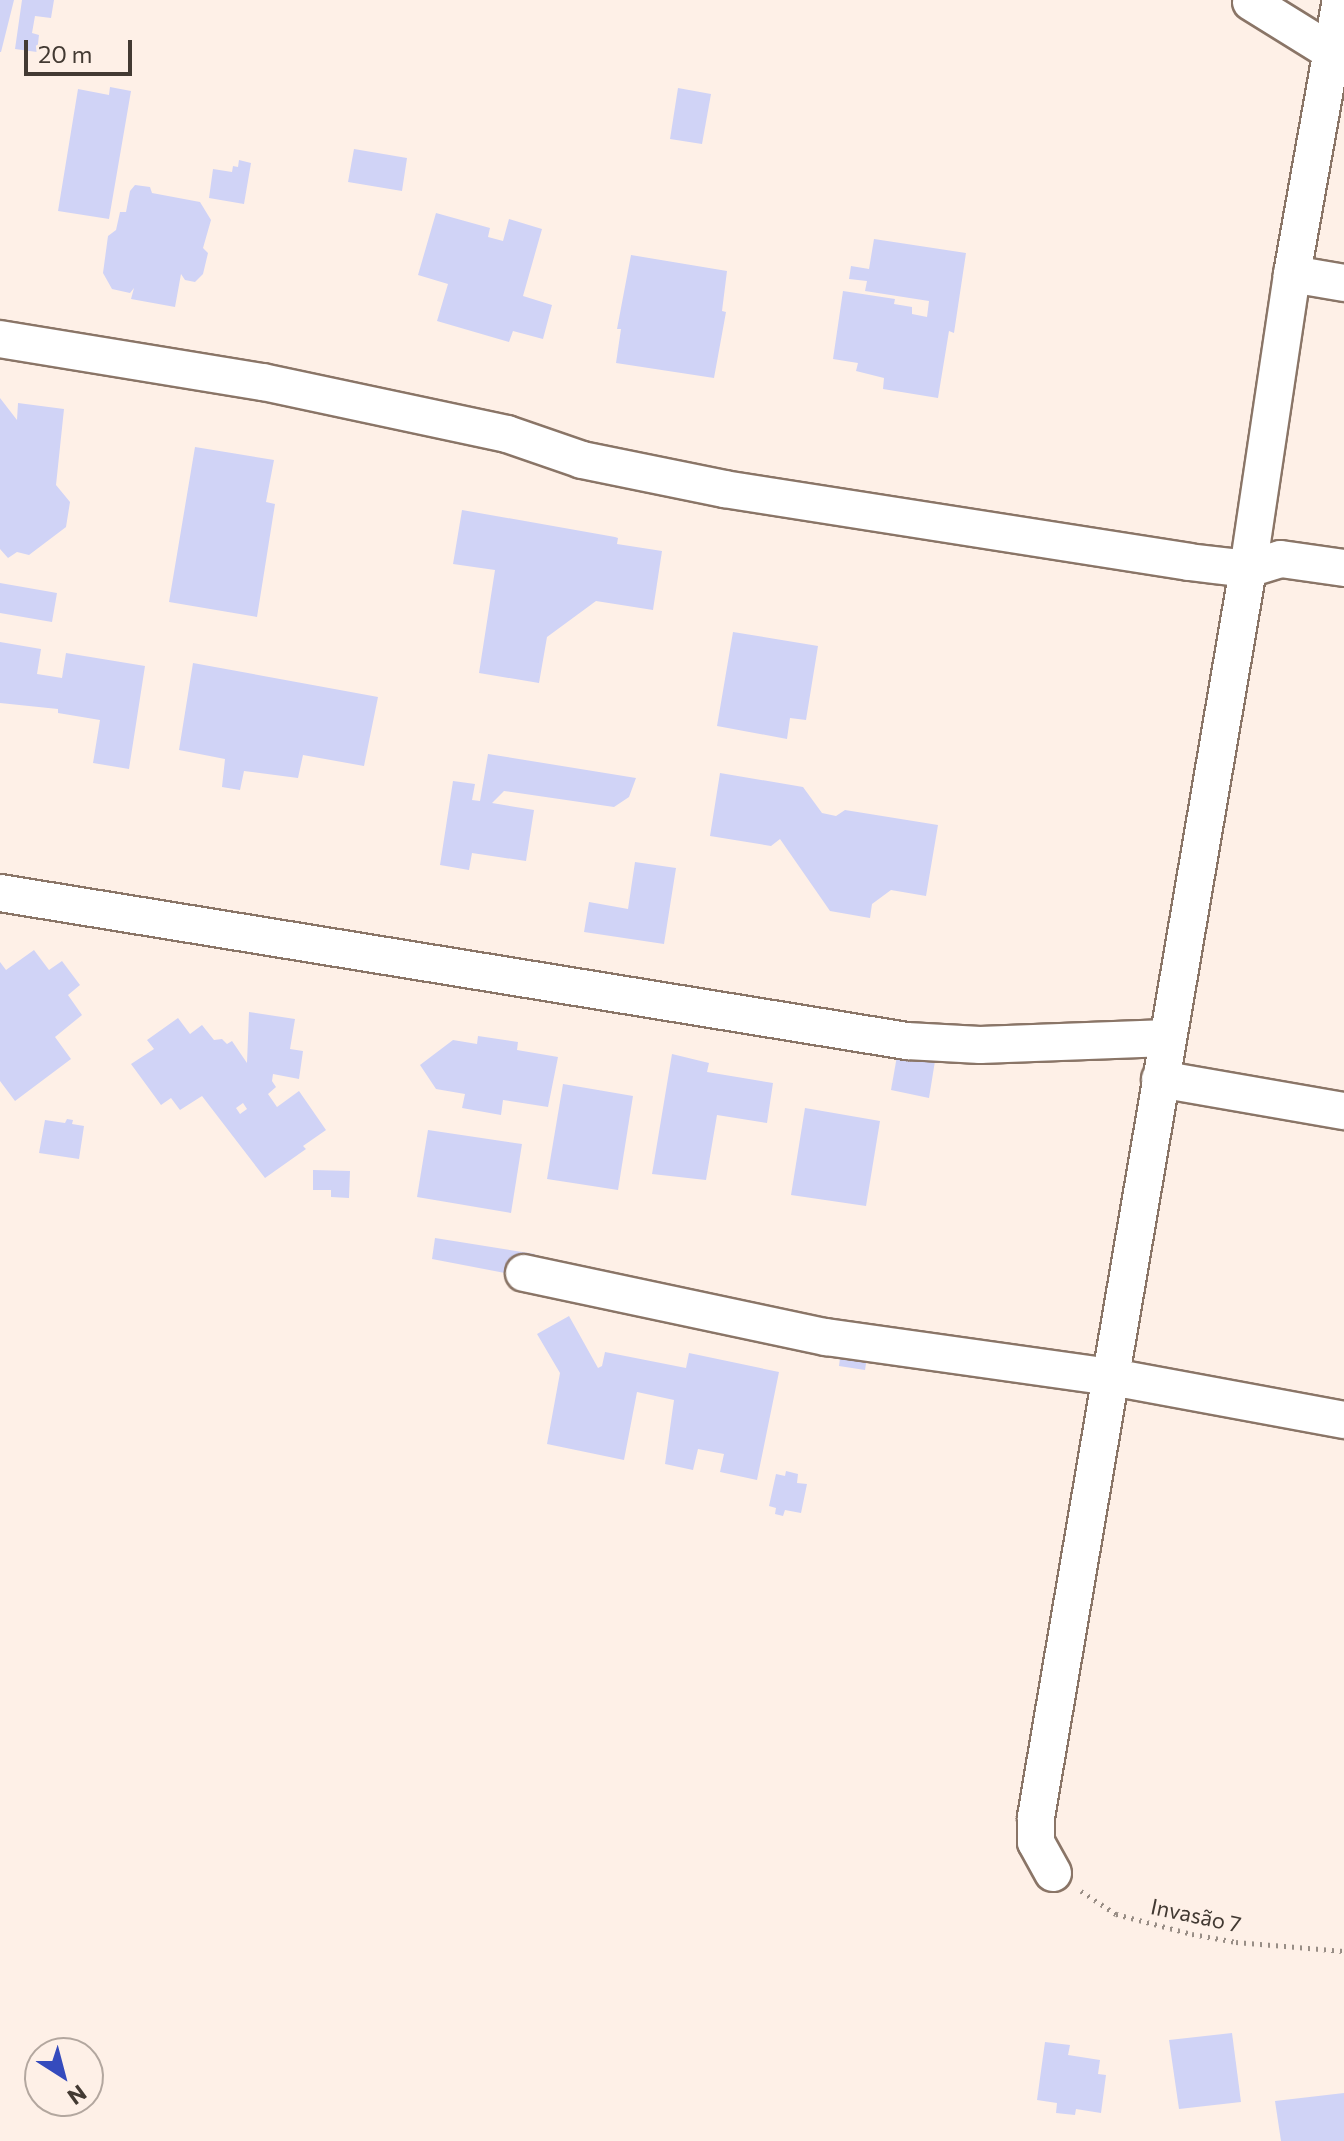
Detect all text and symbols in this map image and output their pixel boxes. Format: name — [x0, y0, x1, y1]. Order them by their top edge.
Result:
scale bar — [28, 24, 136, 74]
text: 20 m — [38, 39, 92, 68]
street label: Invasão 7 — [1149, 1893, 1243, 1937]
north arrow — [24, 2037, 104, 2117]
text: N — [63, 2079, 92, 2111]

